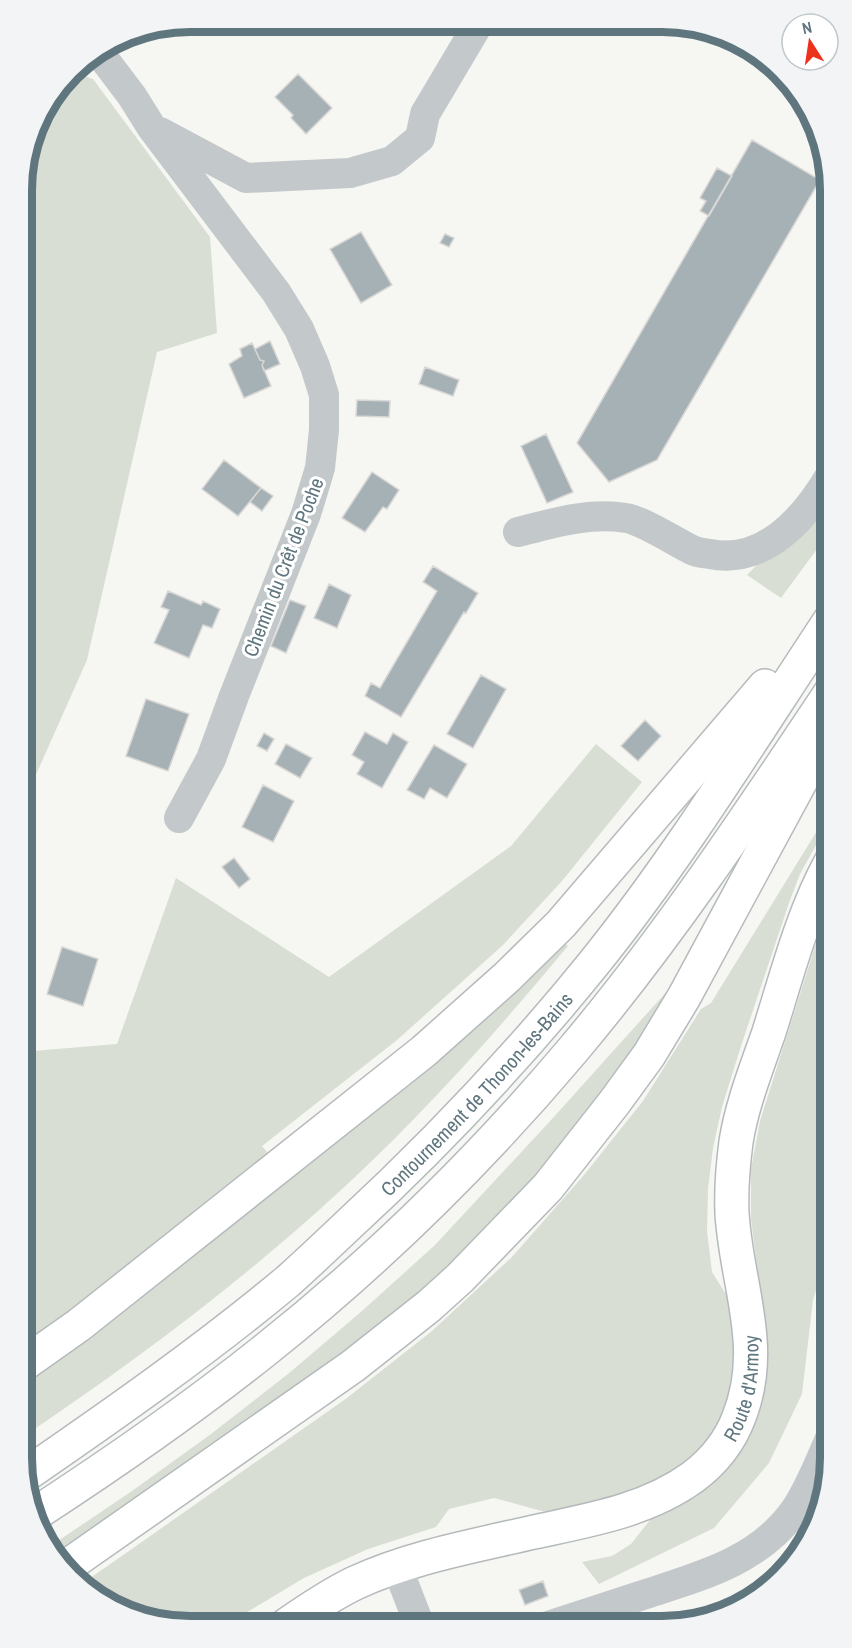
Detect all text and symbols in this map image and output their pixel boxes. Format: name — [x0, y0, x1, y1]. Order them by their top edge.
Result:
north arrow — [780, 12, 840, 72]
text: N — [800, 16, 814, 39]
street label: Chemin du Crêt de Poche — [236, 474, 330, 660]
street label: Contournement de Thonon-les-Bains — [374, 986, 578, 1201]
street label: Route d'Armoy — [716, 1334, 764, 1446]

